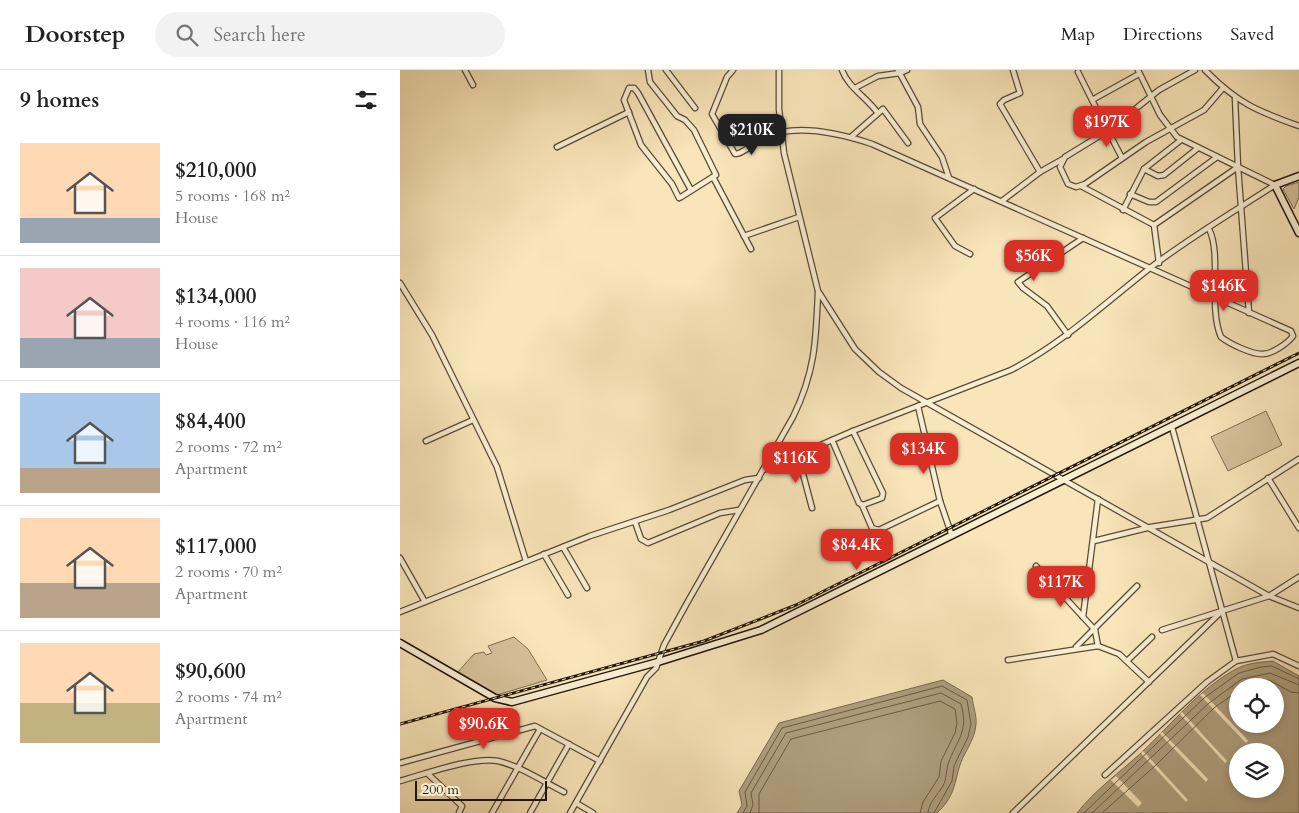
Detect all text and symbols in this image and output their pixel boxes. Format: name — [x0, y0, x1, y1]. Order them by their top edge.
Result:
search box — [155, 12, 505, 57]
text: Doorstep — [25, 18, 125, 51]
icon: search — [173, 21, 201, 49]
text: Search here — [213, 22, 306, 48]
text: Map — [1061, 22, 1095, 47]
text: Directions — [1123, 22, 1202, 47]
text: Saved — [1230, 22, 1274, 47]
text: 9 homes — [20, 86, 99, 115]
icon: filters — [352, 86, 380, 114]
pin: $197K — [1072, 106, 1142, 148]
text: $197K — [1084, 111, 1130, 133]
pin: $210K — [717, 114, 787, 156]
text: $210K — [729, 119, 775, 141]
text: $210,000 — [175, 156, 256, 185]
icon: home — [60, 163, 120, 223]
text: 5 rooms · 168 m² — [175, 185, 290, 207]
text: House — [175, 207, 218, 229]
pin: $56K — [1004, 240, 1064, 282]
text: $56K — [1015, 245, 1053, 267]
pin: $146K — [1189, 270, 1259, 312]
text: $146K — [1201, 275, 1247, 297]
text: $134,000 — [175, 282, 256, 311]
icon: home — [60, 288, 120, 348]
text: 4 rooms · 116 m² — [175, 311, 290, 333]
text: House — [175, 333, 218, 355]
text: $84,400 — [175, 407, 246, 436]
icon: home — [60, 413, 120, 473]
pin: $134K — [889, 432, 959, 475]
text: 2 rooms · 72 m² — [175, 436, 282, 458]
text: $134K — [901, 438, 947, 460]
pin: $116K — [761, 442, 831, 484]
text: $116K — [773, 447, 819, 469]
text: Apartment — [175, 458, 248, 480]
pin: $84.4K — [816, 528, 898, 571]
text: $117,000 — [175, 532, 256, 561]
text: $84.4K — [832, 534, 882, 556]
icon: home — [60, 538, 120, 598]
text: 2 rooms · 70 m² — [175, 561, 282, 583]
pin: $117K — [1026, 566, 1096, 608]
text: $117K — [1038, 571, 1084, 593]
text: Apartment — [175, 583, 248, 605]
text: $90,600 — [175, 657, 246, 686]
icon: home — [60, 663, 120, 723]
map controls — [1229, 678, 1284, 798]
button: locate — [1229, 678, 1284, 733]
text: 2 rooms · 74 m² — [175, 686, 282, 708]
text: Apartment — [175, 708, 248, 730]
pin: $90.6K — [443, 708, 525, 750]
text: $90.6K — [459, 713, 509, 735]
button: layers — [1229, 743, 1284, 798]
scale bar — [415, 778, 548, 801]
text: 200 m — [422, 780, 459, 799]

